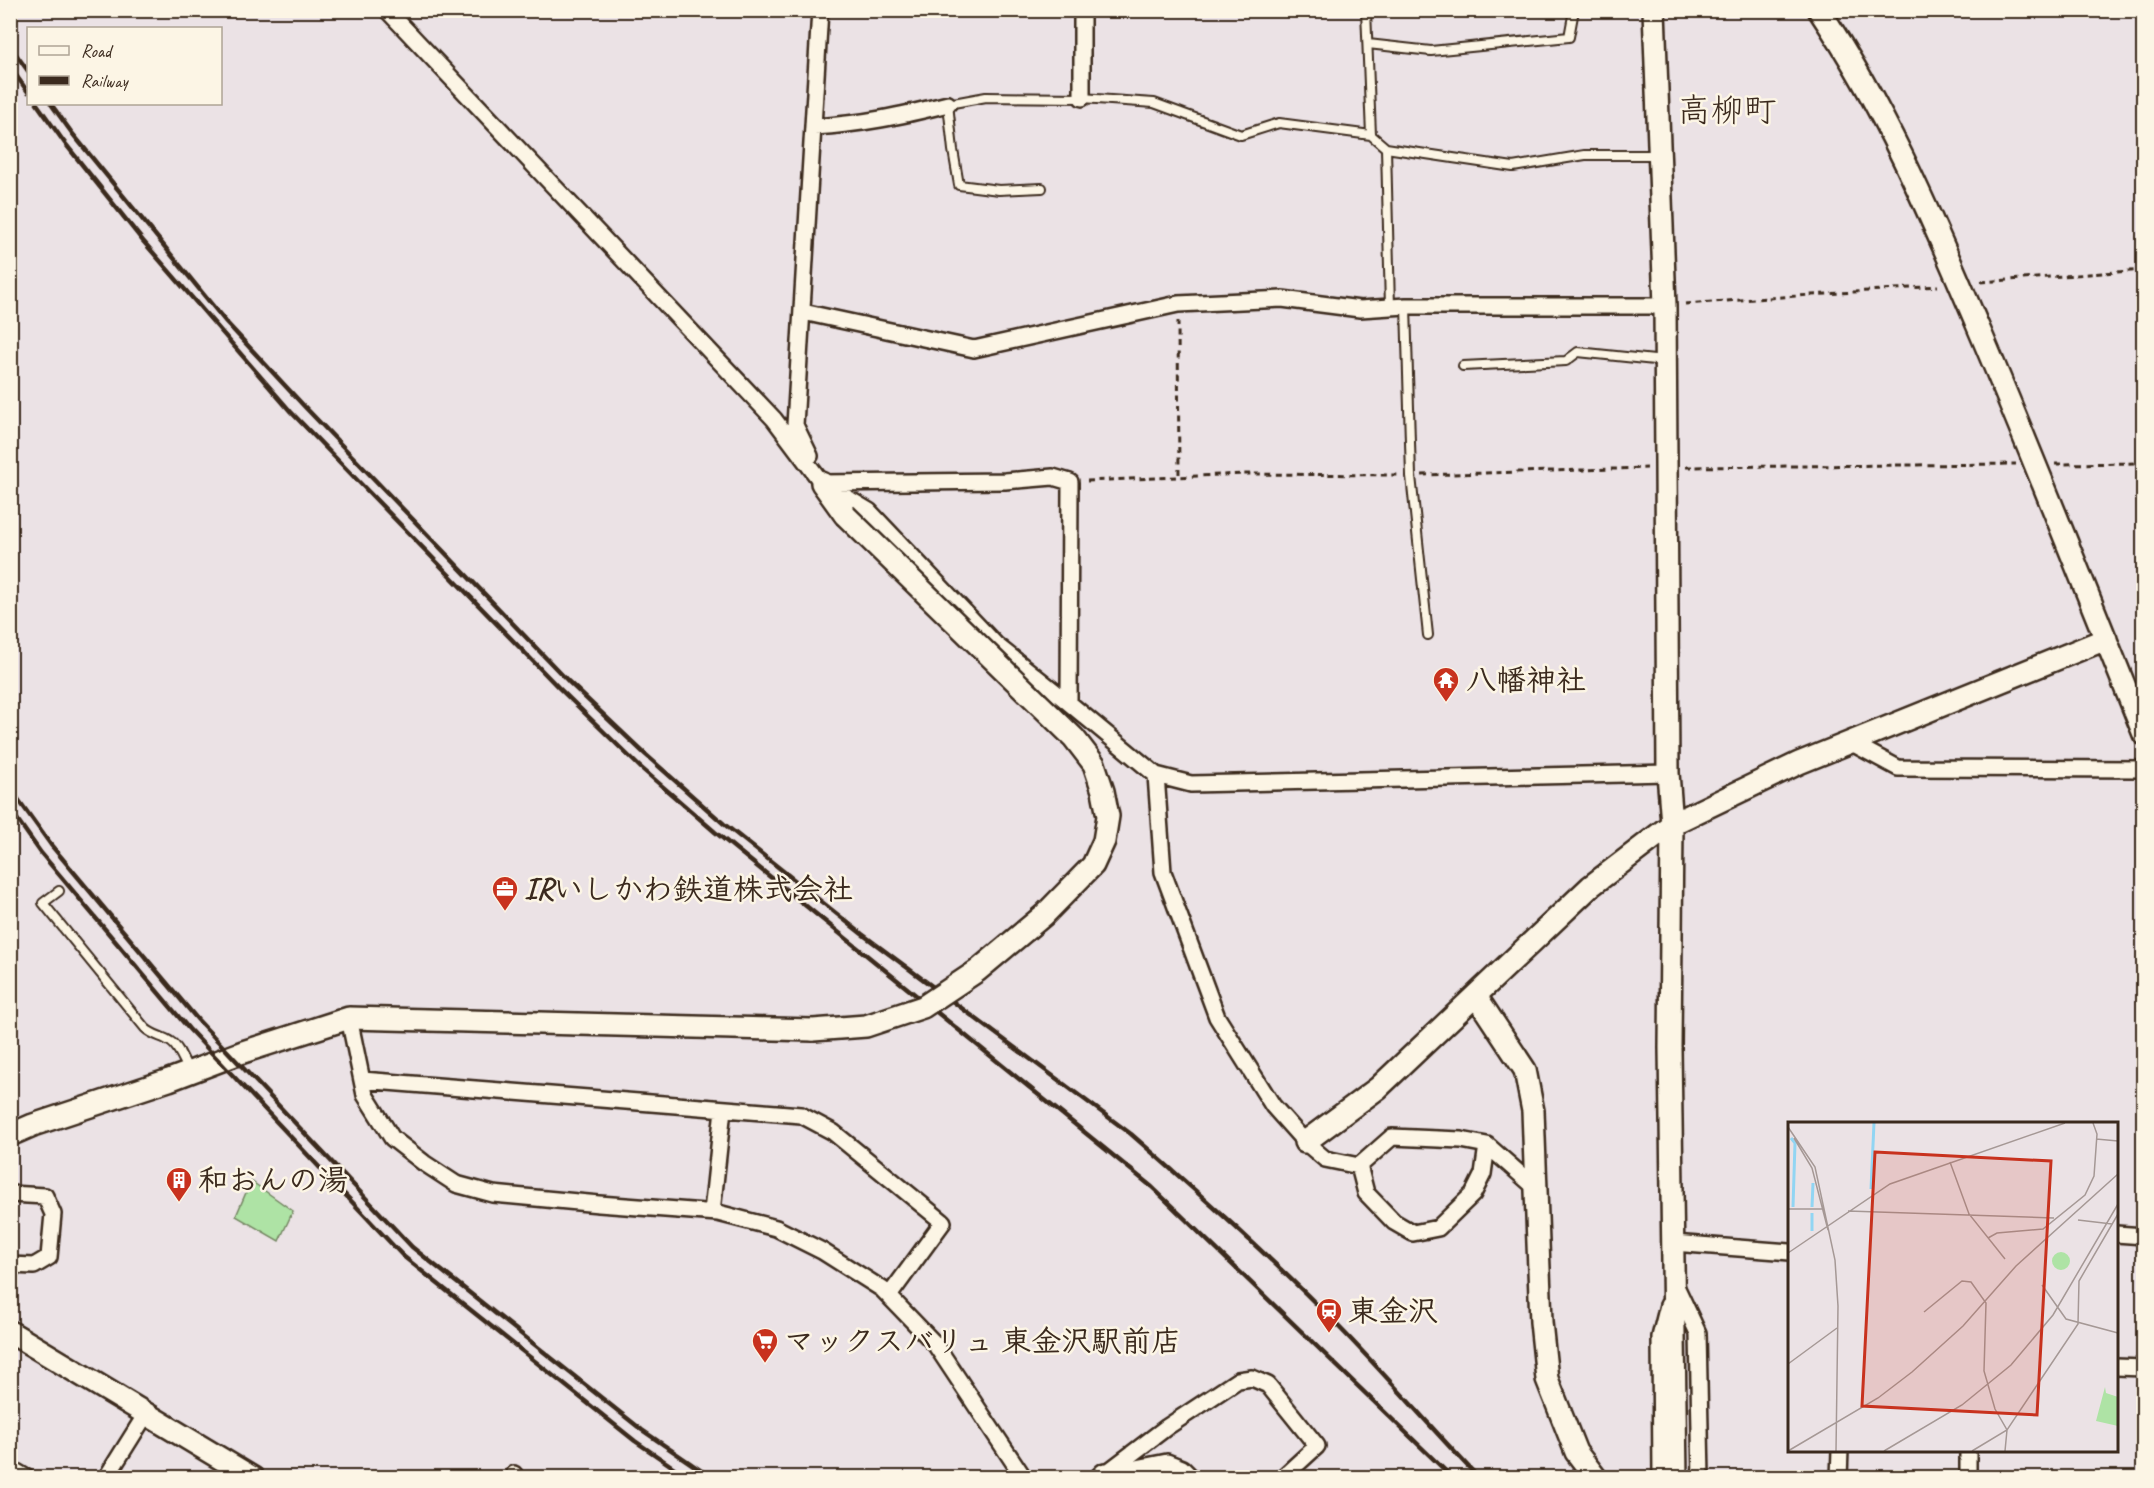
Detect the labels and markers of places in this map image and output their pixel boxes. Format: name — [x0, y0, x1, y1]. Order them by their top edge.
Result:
place label: 八幡神社 — [1466, 661, 1586, 699]
temple icon: 八幡神社 — [1431, 665, 1461, 703]
place label: IRいしかわ鉄道株式会社 — [524, 870, 853, 908]
office icon: IRいしかわ鉄道株式会社 — [490, 874, 520, 912]
place label: 和おんの湯 — [198, 1161, 348, 1199]
building icon: 和おんの湯 — [164, 1165, 194, 1203]
place label: 東金沢 — [1348, 1292, 1438, 1330]
station icon: 東金沢 — [1314, 1296, 1344, 1334]
place label: マックスバリュ 東金沢駅前店 — [784, 1322, 1181, 1360]
supermarket icon: マックスバリュ 東金沢駅前店 — [750, 1326, 780, 1364]

